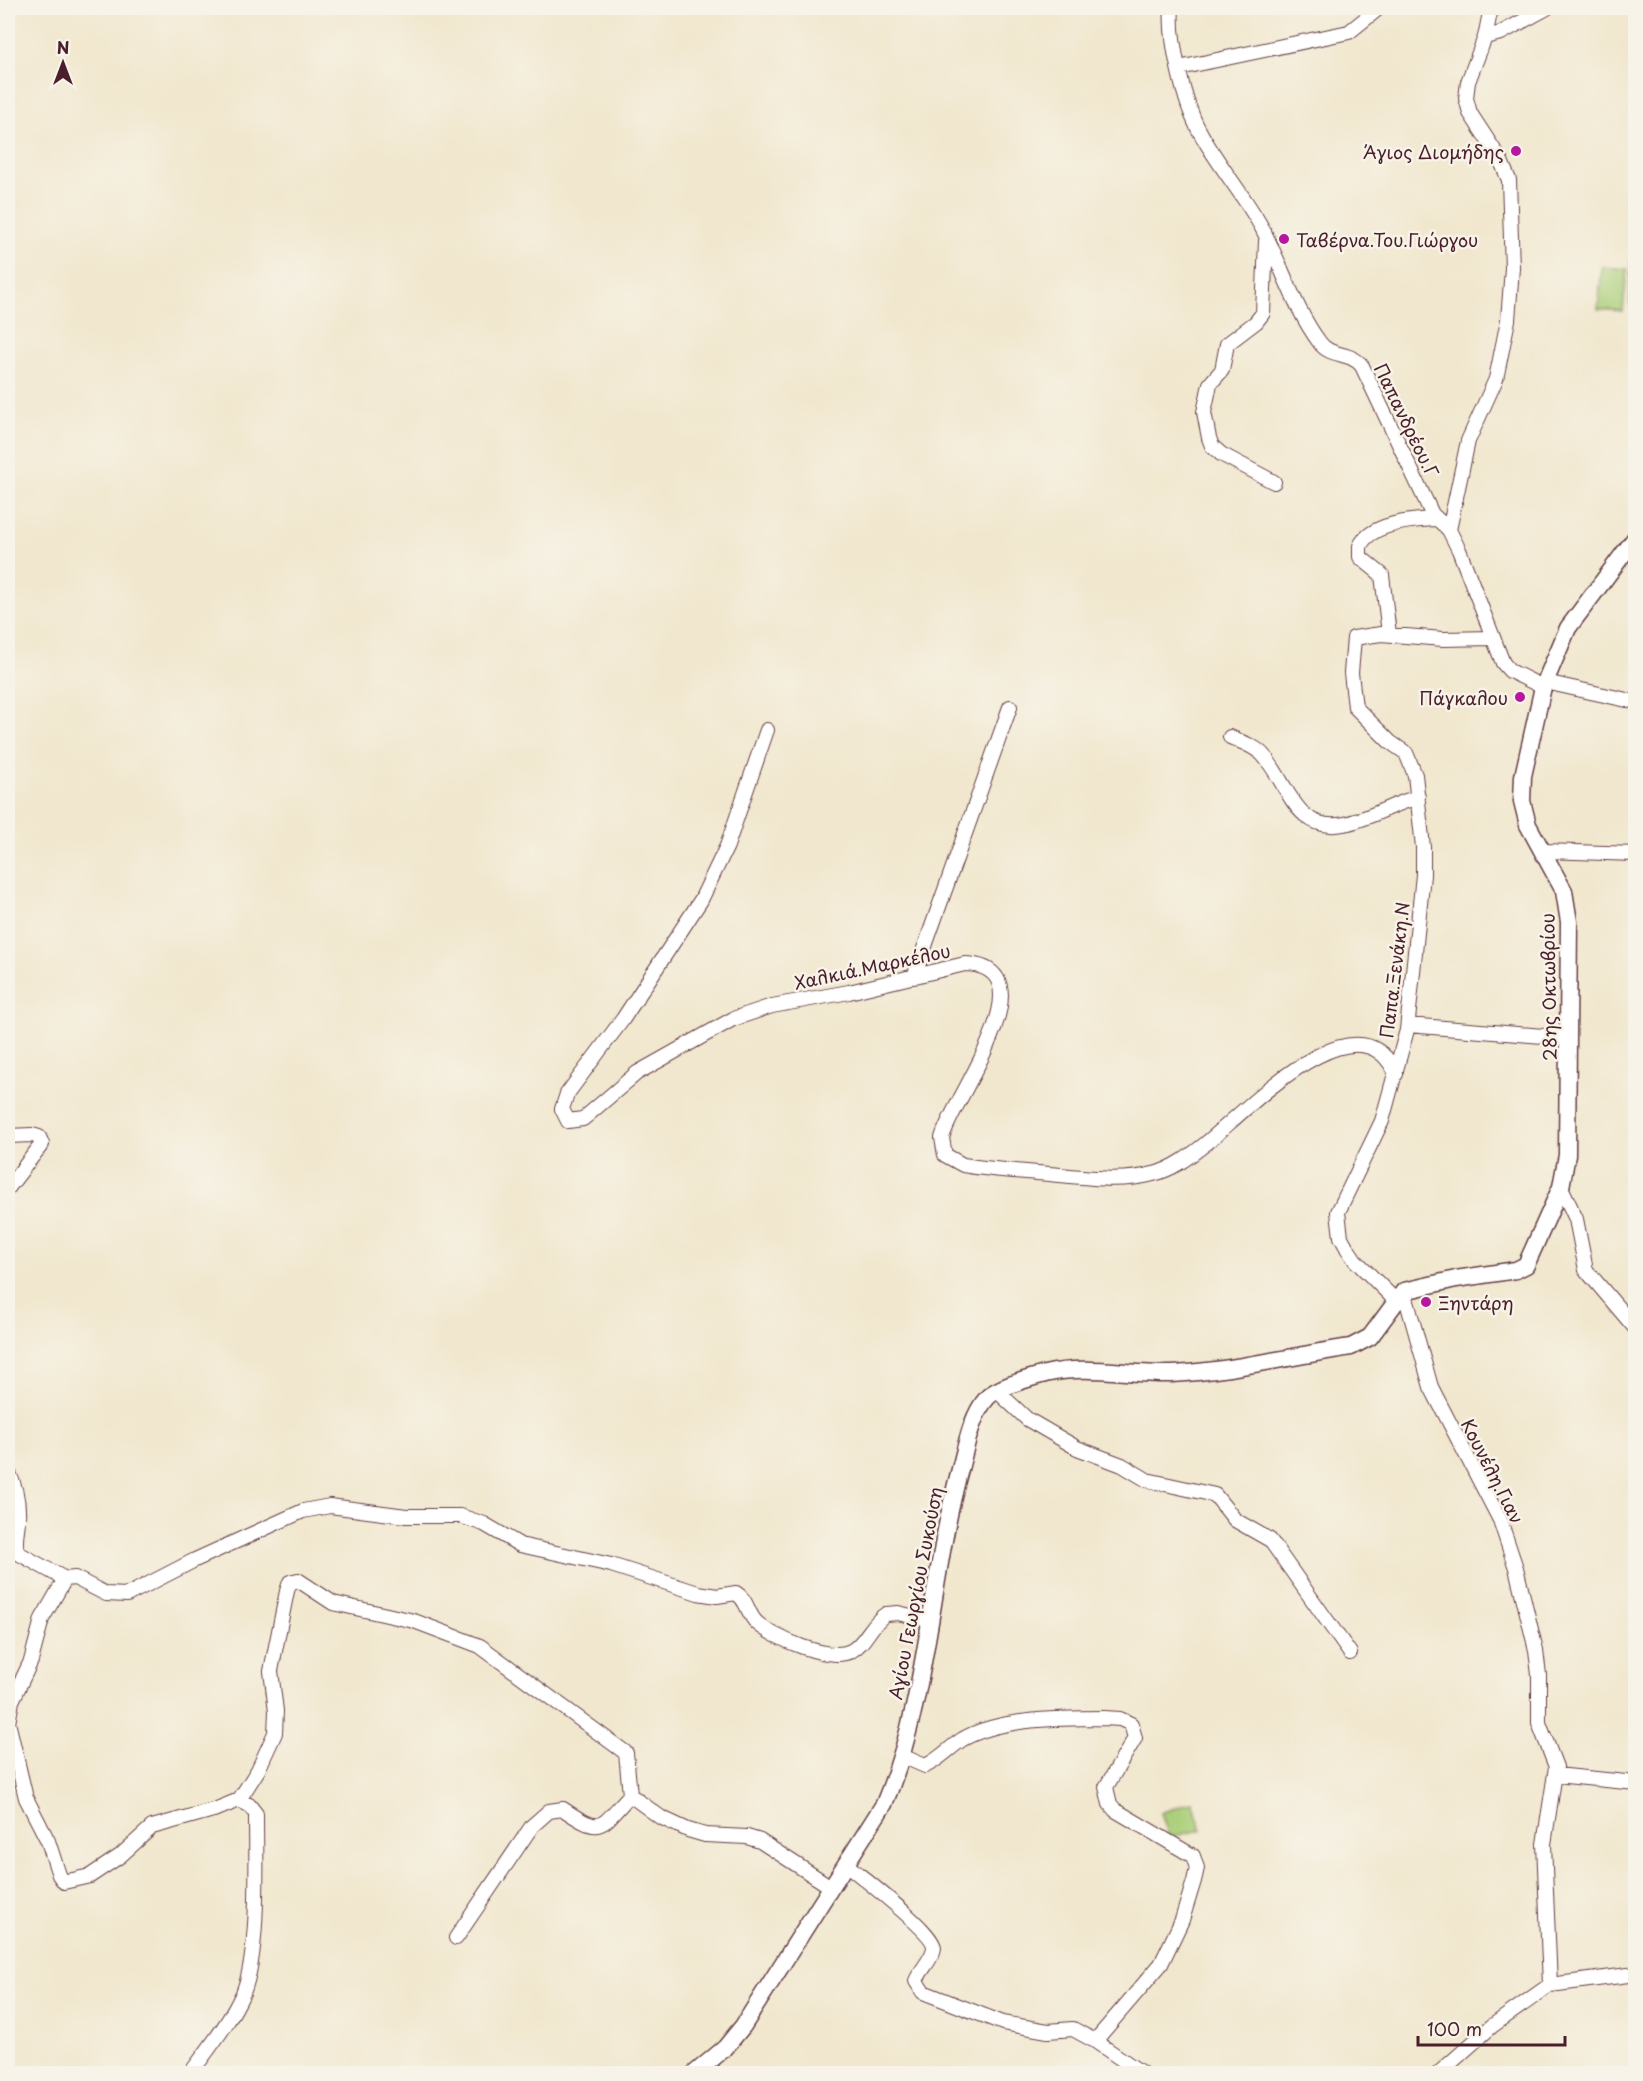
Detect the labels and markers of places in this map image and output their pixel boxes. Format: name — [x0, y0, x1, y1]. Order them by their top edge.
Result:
place label: Άγιος Διομήδης — [1363, 138, 1504, 165]
marker: Άγιος Διομήδης — [1509, 144, 1523, 158]
place label: Ταβέρνα.Του.Γιώργου — [1296, 226, 1478, 253]
marker: Ταβέρνα.Του.Γιώργου — [1277, 232, 1291, 246]
place label: Πάγκαλου — [1419, 684, 1508, 711]
marker: Πάγκαλου — [1513, 690, 1527, 704]
place label: Ξηντάρη — [1438, 1289, 1514, 1316]
marker: Ξηντάρη — [1419, 1295, 1433, 1309]

